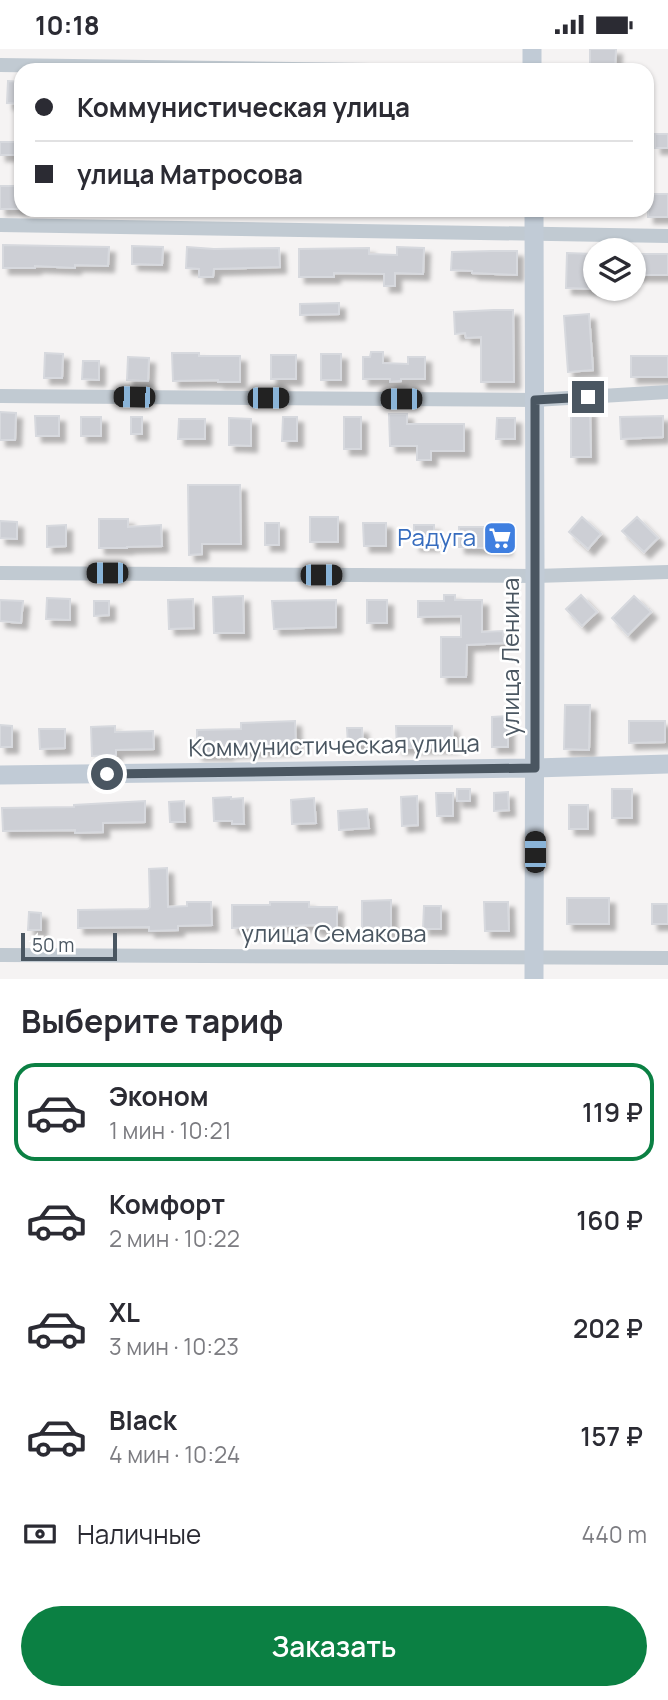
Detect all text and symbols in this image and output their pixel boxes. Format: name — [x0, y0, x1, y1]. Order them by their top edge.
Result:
text: 10:18 — [35, 7, 100, 43]
text: Коммунистическая улица — [77, 89, 410, 125]
text: улица Матросова — [77, 156, 303, 192]
map controls — [583, 238, 646, 301]
button: layers — [583, 238, 646, 301]
route end — [572, 381, 604, 413]
car — [113, 386, 156, 408]
car — [248, 388, 290, 409]
car — [381, 389, 423, 410]
supermarket icon: Радуга — [481, 519, 519, 557]
place label: Радуга — [397, 520, 476, 553]
car — [87, 563, 129, 584]
car — [301, 565, 343, 586]
street label: улица Ленина — [493, 578, 526, 736]
street label: Коммунистическая улица — [188, 725, 480, 764]
route start — [91, 758, 123, 790]
car — [525, 831, 546, 873]
street label: улица Семакова — [241, 916, 427, 949]
scale bar — [21, 930, 117, 962]
text: 50 m — [32, 932, 74, 958]
text: Выберите тариф — [21, 999, 283, 1043]
text: Эконом — [109, 1078, 209, 1114]
icon: car — [25, 1081, 88, 1144]
text: 119 ₽ — [582, 1094, 643, 1130]
text: 1 мин · 10:21 — [109, 1114, 232, 1146]
text: Комфорт — [109, 1186, 225, 1222]
icon: car — [25, 1189, 88, 1252]
text: 160 ₽ — [576, 1202, 643, 1238]
text: 2 мин · 10:22 — [109, 1222, 240, 1254]
text: XL — [109, 1294, 140, 1330]
icon: car — [25, 1297, 88, 1360]
text: 202 ₽ — [573, 1310, 643, 1346]
text: 3 мин · 10:23 — [109, 1330, 239, 1362]
text: Black — [109, 1402, 177, 1438]
icon: car — [25, 1405, 88, 1468]
text: 157 ₽ — [580, 1418, 643, 1454]
text: 4 мин · 10:24 — [109, 1438, 240, 1470]
icon: cash — [21, 1515, 59, 1553]
text: Наличные — [77, 1516, 201, 1552]
text: 440 m — [582, 1518, 647, 1550]
button: Заказать — [21, 1606, 647, 1686]

